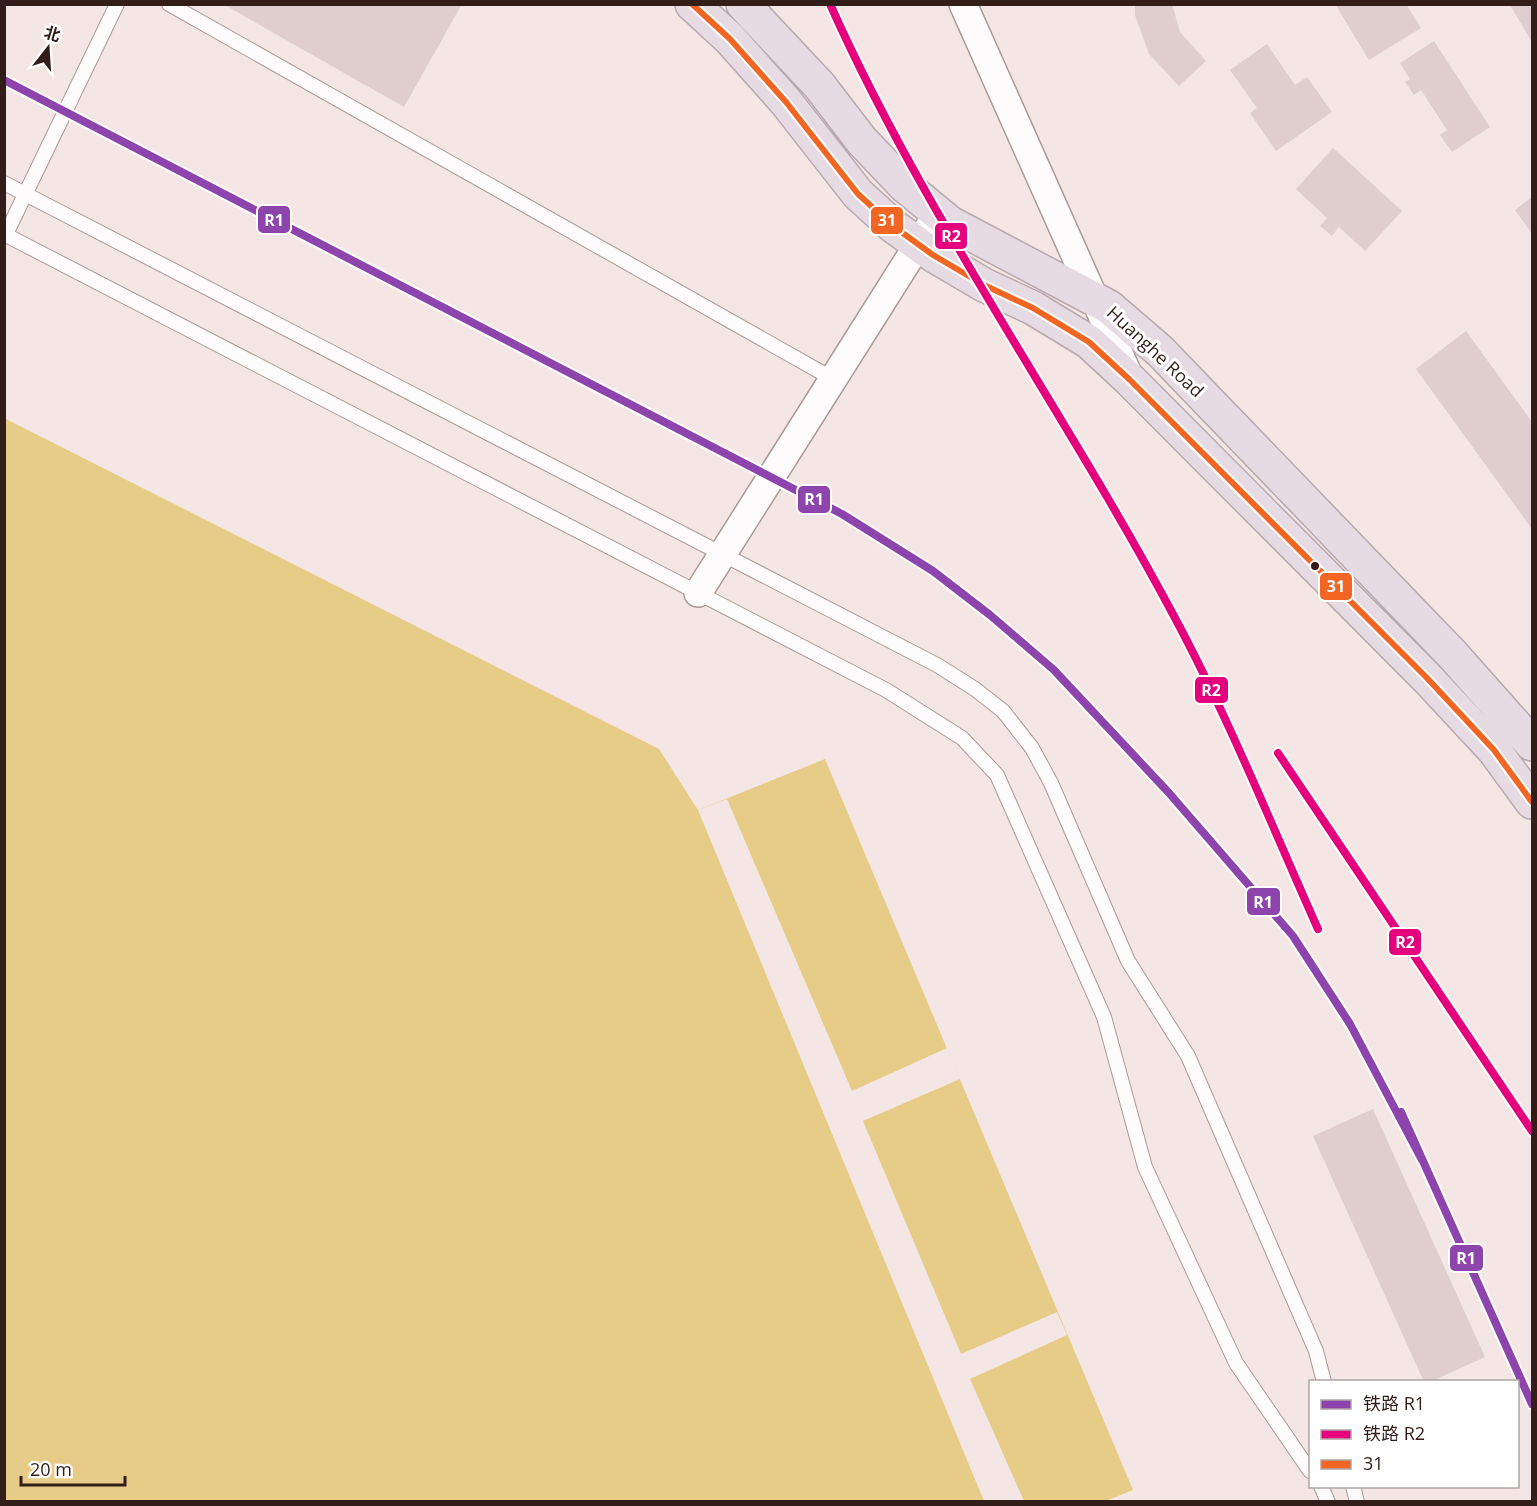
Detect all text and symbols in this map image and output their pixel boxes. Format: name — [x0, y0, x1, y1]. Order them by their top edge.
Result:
north arrow — [18, 18, 78, 78]
text: 北 — [42, 21, 63, 47]
line badge: R1 — [257, 205, 291, 234]
line badge: 31 — [870, 206, 904, 235]
text: R1 — [264, 209, 284, 231]
text: 31 — [878, 209, 896, 231]
line badge: R2 — [934, 222, 968, 250]
text: R2 — [941, 225, 961, 247]
street label: Huanghe Road — [1102, 300, 1209, 402]
line badge: R1 — [797, 485, 831, 514]
text: R1 — [804, 488, 824, 510]
unlabelled marker — [1309, 560, 1321, 572]
line badge: 31 — [1319, 572, 1353, 601]
text: 31 — [1327, 575, 1345, 597]
line badge: R2 — [1194, 676, 1229, 704]
text: R2 — [1201, 679, 1221, 701]
line badge: R1 — [1246, 887, 1281, 916]
text: R1 — [1253, 891, 1273, 913]
line badge: R2 — [1388, 928, 1422, 956]
text: R2 — [1395, 931, 1415, 953]
line badge: R1 — [1449, 1244, 1484, 1272]
text: R1 — [1456, 1247, 1476, 1269]
legend — [1309, 1380, 1519, 1488]
text: 铁路 R1 — [1363, 1391, 1425, 1415]
text: 铁路 R2 — [1363, 1421, 1425, 1445]
scale bar — [21, 1449, 124, 1487]
text: 31 — [1363, 1451, 1384, 1475]
text: 20 m — [30, 1457, 72, 1481]

